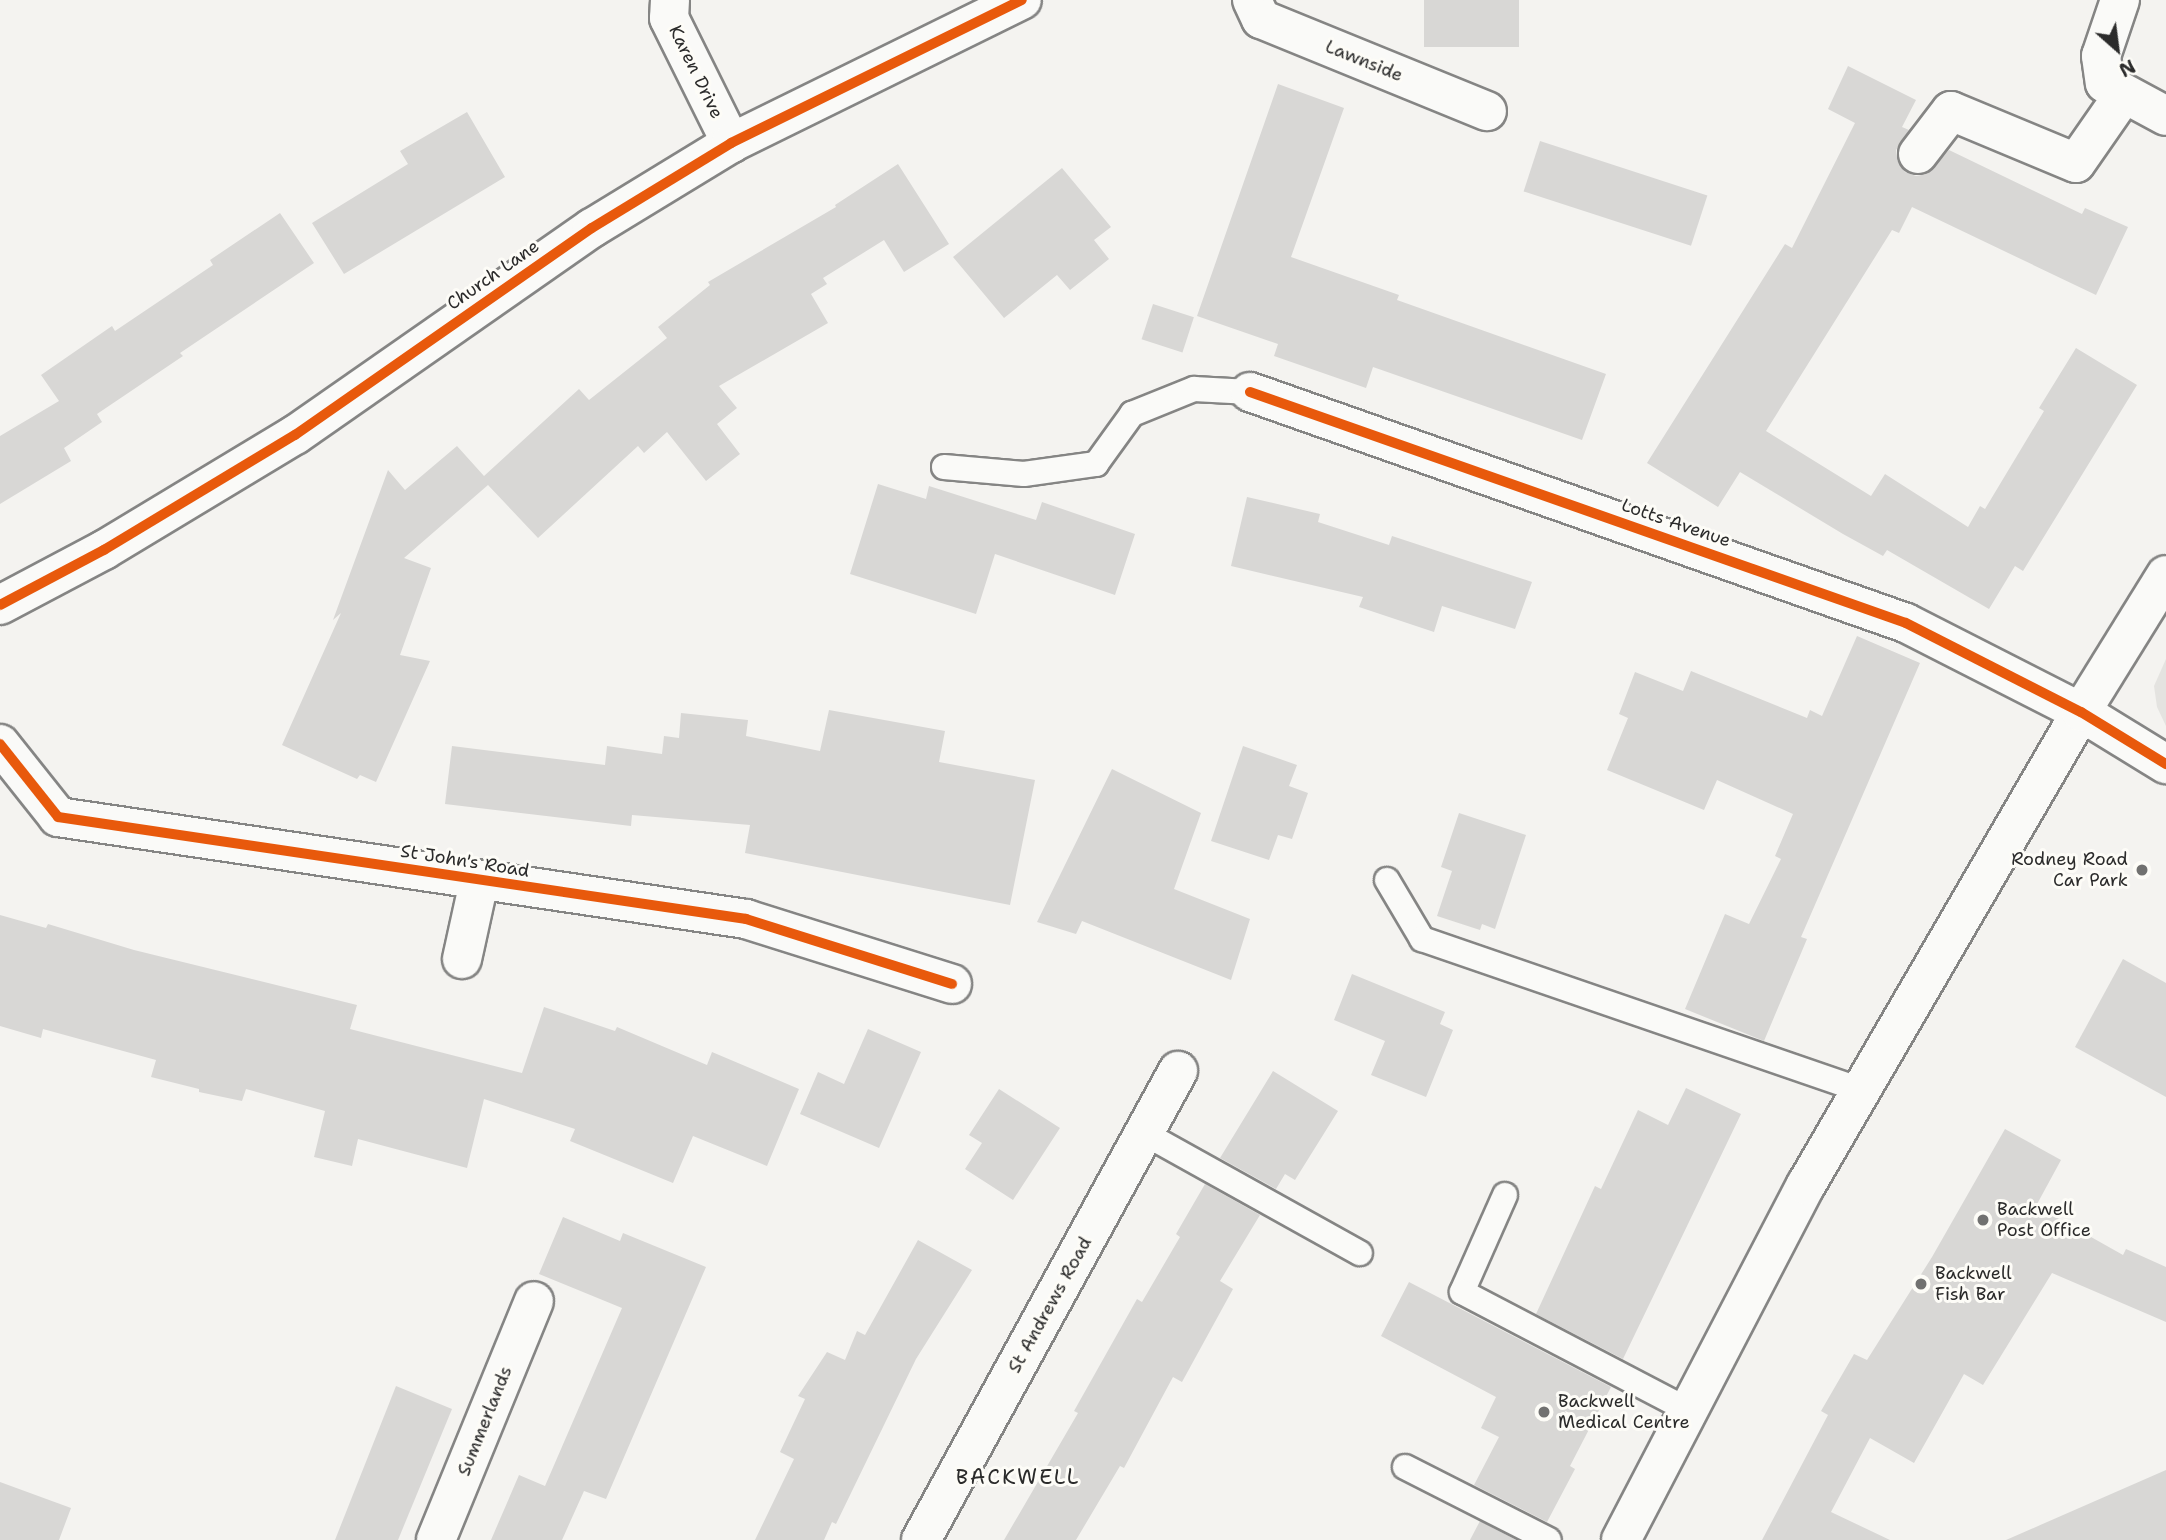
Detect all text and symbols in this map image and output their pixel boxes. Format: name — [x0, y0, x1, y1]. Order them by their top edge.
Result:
north arrow — [2082, 14, 2152, 84]
street label: Karen Drive — [664, 22, 728, 122]
street label: Lawnside — [1322, 36, 1406, 86]
text: N — [2115, 53, 2140, 83]
street label: Church Lane — [443, 235, 543, 315]
street label: Lotts Avenue — [1619, 494, 1733, 552]
street label: St John's Road — [399, 840, 531, 882]
place label: Rodney Road Car Park — [2011, 849, 2128, 892]
marker: Rodney Road Car Park — [2134, 862, 2150, 878]
place label: Backwell Post Office — [1997, 1199, 2091, 1242]
marker: Backwell Post Office — [1975, 1212, 1991, 1228]
street label: St Andrews Road — [1004, 1233, 1096, 1377]
place label: Backwell Fish Bar — [1935, 1263, 2012, 1306]
marker: Backwell Fish Bar — [1913, 1276, 1929, 1292]
street label: Summerlands — [453, 1363, 517, 1479]
place label: Backwell Medical Centre — [1558, 1391, 1690, 1434]
marker: Backwell Medical Centre — [1536, 1404, 1552, 1420]
district label: BACKWELL — [957, 1464, 1079, 1490]

